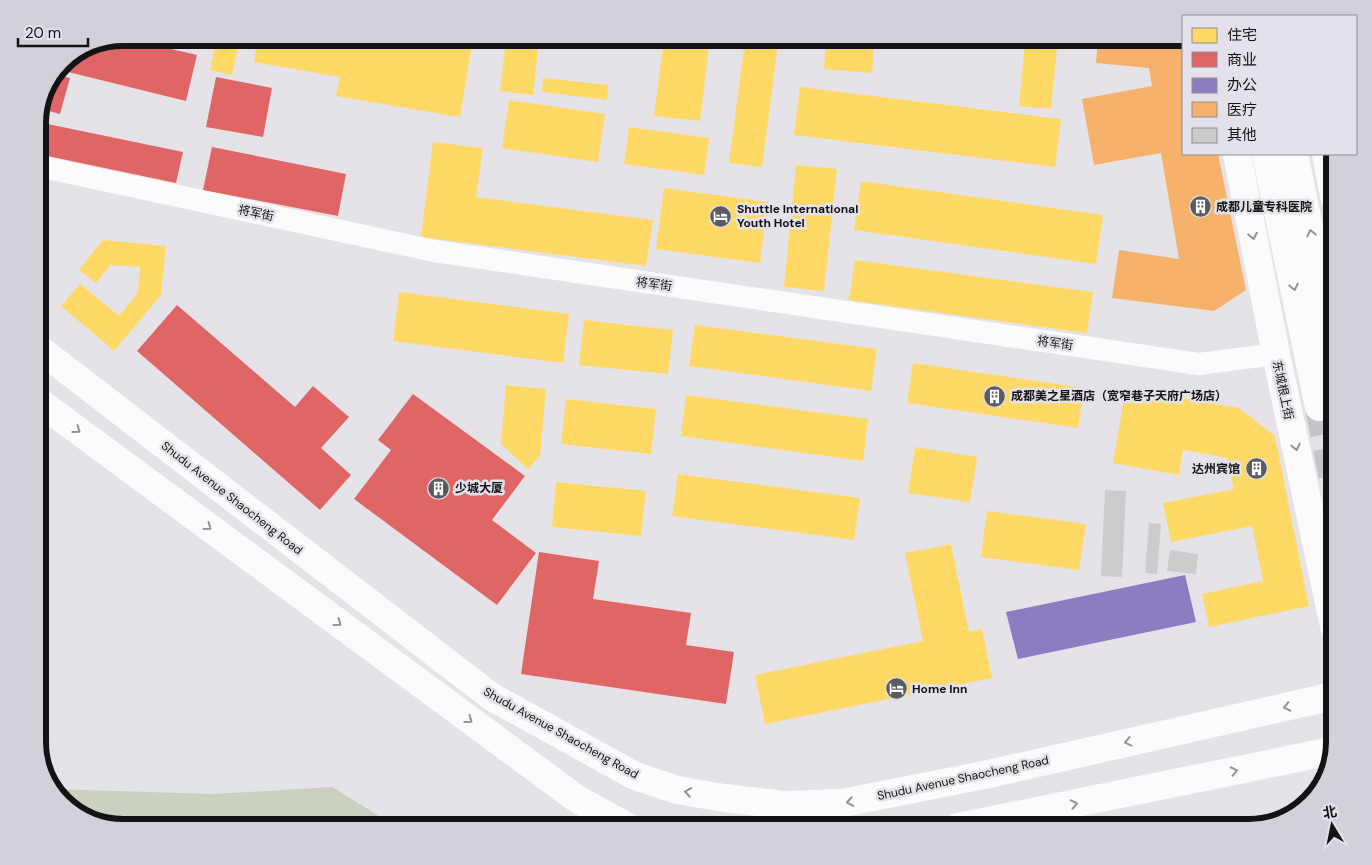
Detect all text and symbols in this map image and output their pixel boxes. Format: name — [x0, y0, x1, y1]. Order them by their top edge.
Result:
scale bar — [18, 15, 88, 47]
legend — [1182, 15, 1357, 155]
text: 20 m — [25, 23, 61, 43]
text: 住宅 — [1227, 25, 1257, 45]
text: 商业 — [1227, 50, 1257, 70]
text: 办公 — [1227, 75, 1257, 95]
text: 医疗 — [1227, 100, 1257, 120]
text: 其他 — [1227, 125, 1257, 145]
building icon: 成都儿童专科医院 — [1188, 195, 1212, 219]
place label: 成都儿童专科医院 — [1216, 199, 1312, 215]
street label: 将军街 — [237, 201, 275, 225]
place label: Shuttle International Youth Hotel — [737, 201, 858, 231]
hotel icon: Shuttle International Youth Hotel — [709, 204, 733, 228]
one-way arrow — [1306, 229, 1316, 238]
one-way arrow — [1247, 232, 1257, 240]
street label: 将军街 — [635, 274, 673, 294]
one-way arrow — [1288, 283, 1299, 292]
street label: 将军街 — [1036, 333, 1074, 353]
street label: 东城根上街 — [1269, 359, 1297, 421]
building icon: 成都美之星酒店（宽窄巷子天府广场店） — [983, 384, 1007, 408]
place label: 成都美之星酒店（宽窄巷子天府广场店） — [1011, 388, 1227, 404]
one-way arrow — [71, 425, 80, 433]
street label: Shudu Avenue Shaocheng Road — [158, 438, 306, 558]
one-way arrow — [1290, 442, 1300, 451]
building icon: 达州宾馆 — [1244, 457, 1268, 481]
place label: 达州宾馆 — [1192, 461, 1240, 477]
building icon: 少城大厦 — [427, 476, 451, 500]
place label: 少城大厦 — [455, 480, 503, 496]
one-way arrow — [202, 521, 212, 530]
one-way arrow — [332, 618, 341, 626]
hotel icon: Home Inn — [884, 677, 908, 701]
place label: Home Inn — [912, 681, 967, 697]
street label: Shudu Avenue Shaocheng Road — [481, 684, 641, 782]
one-way arrow — [1282, 701, 1291, 712]
one-way arrow — [463, 714, 473, 723]
one-way arrow — [1124, 737, 1133, 747]
street label: Shudu Avenue Shaocheng Road — [876, 752, 1050, 804]
one-way arrow — [1229, 767, 1238, 777]
one-way arrow — [684, 788, 692, 798]
one-way arrow — [845, 796, 854, 806]
one-way arrow — [1070, 799, 1079, 810]
north arrow — [1307, 800, 1357, 850]
text: 北 — [1321, 802, 1338, 822]

